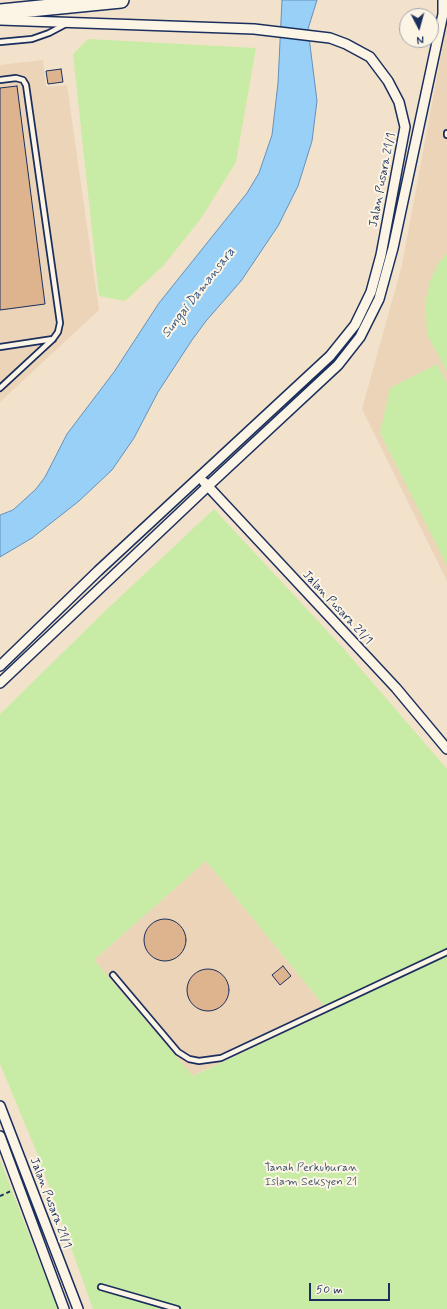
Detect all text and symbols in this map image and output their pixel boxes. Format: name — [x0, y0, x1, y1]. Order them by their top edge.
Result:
north arrow — [399, 8, 439, 48]
text: N — [416, 32, 425, 46]
street label: Jalan Pusara 21/1 — [367, 132, 399, 228]
water label: Sungai Damansara — [159, 245, 239, 341]
street label: Jalan Pusara 21/1 — [299, 568, 375, 648]
street label: Jalan Pusara 21/1 — [26, 1156, 74, 1250]
park label: Tanah Perkuburan Islam Seksyen 21 — [264, 1161, 358, 1189]
scale bar — [311, 1275, 392, 1301]
text: 50 m — [316, 1282, 343, 1298]

